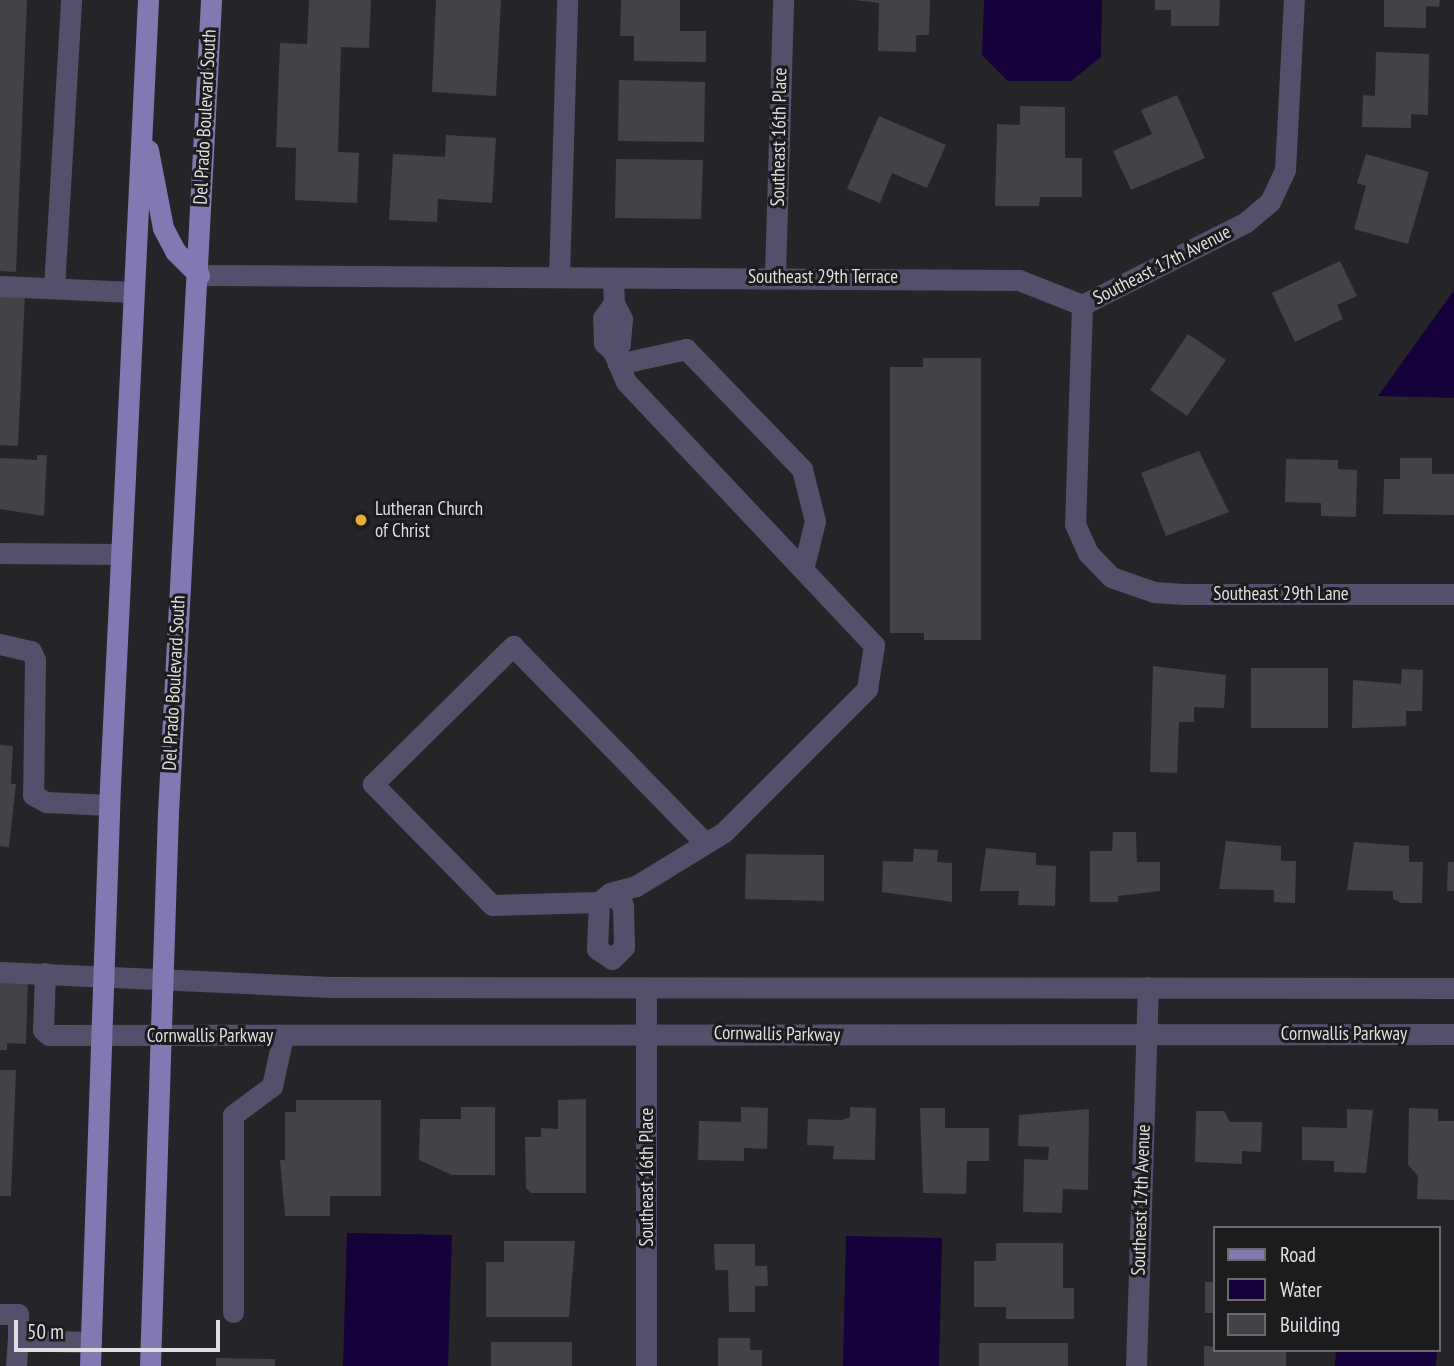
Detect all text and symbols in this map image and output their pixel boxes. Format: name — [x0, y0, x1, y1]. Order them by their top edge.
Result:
street label: Del Prado Boulevard South — [189, 29, 221, 205]
street label: Southeast 16th Place — [766, 67, 792, 207]
street label: Southeast 17th Avenue — [1089, 220, 1235, 310]
street label: Southeast 29th Terrace — [748, 266, 898, 288]
place label: Lutheran Church of Christ — [375, 498, 483, 542]
marker: Lutheran Church of Christ — [353, 512, 369, 528]
street label: Southeast 29th Lane — [1213, 583, 1349, 605]
street label: Del Prado Boulevard South — [158, 595, 190, 771]
street label: Cornwallis Parkway — [714, 1021, 840, 1047]
street label: Cornwallis Parkway — [1281, 1023, 1407, 1045]
street label: Cornwallis Parkway — [147, 1025, 273, 1047]
street label: Southeast 16th Place — [636, 1108, 658, 1246]
street label: Southeast 17th Avenue — [1127, 1124, 1155, 1276]
legend — [1212, 1226, 1440, 1352]
text: Road — [1280, 1241, 1316, 1268]
text: Water — [1280, 1276, 1322, 1303]
scale bar — [18, 1306, 224, 1350]
text: Building — [1280, 1311, 1340, 1338]
text: 50 m — [27, 1318, 64, 1345]

